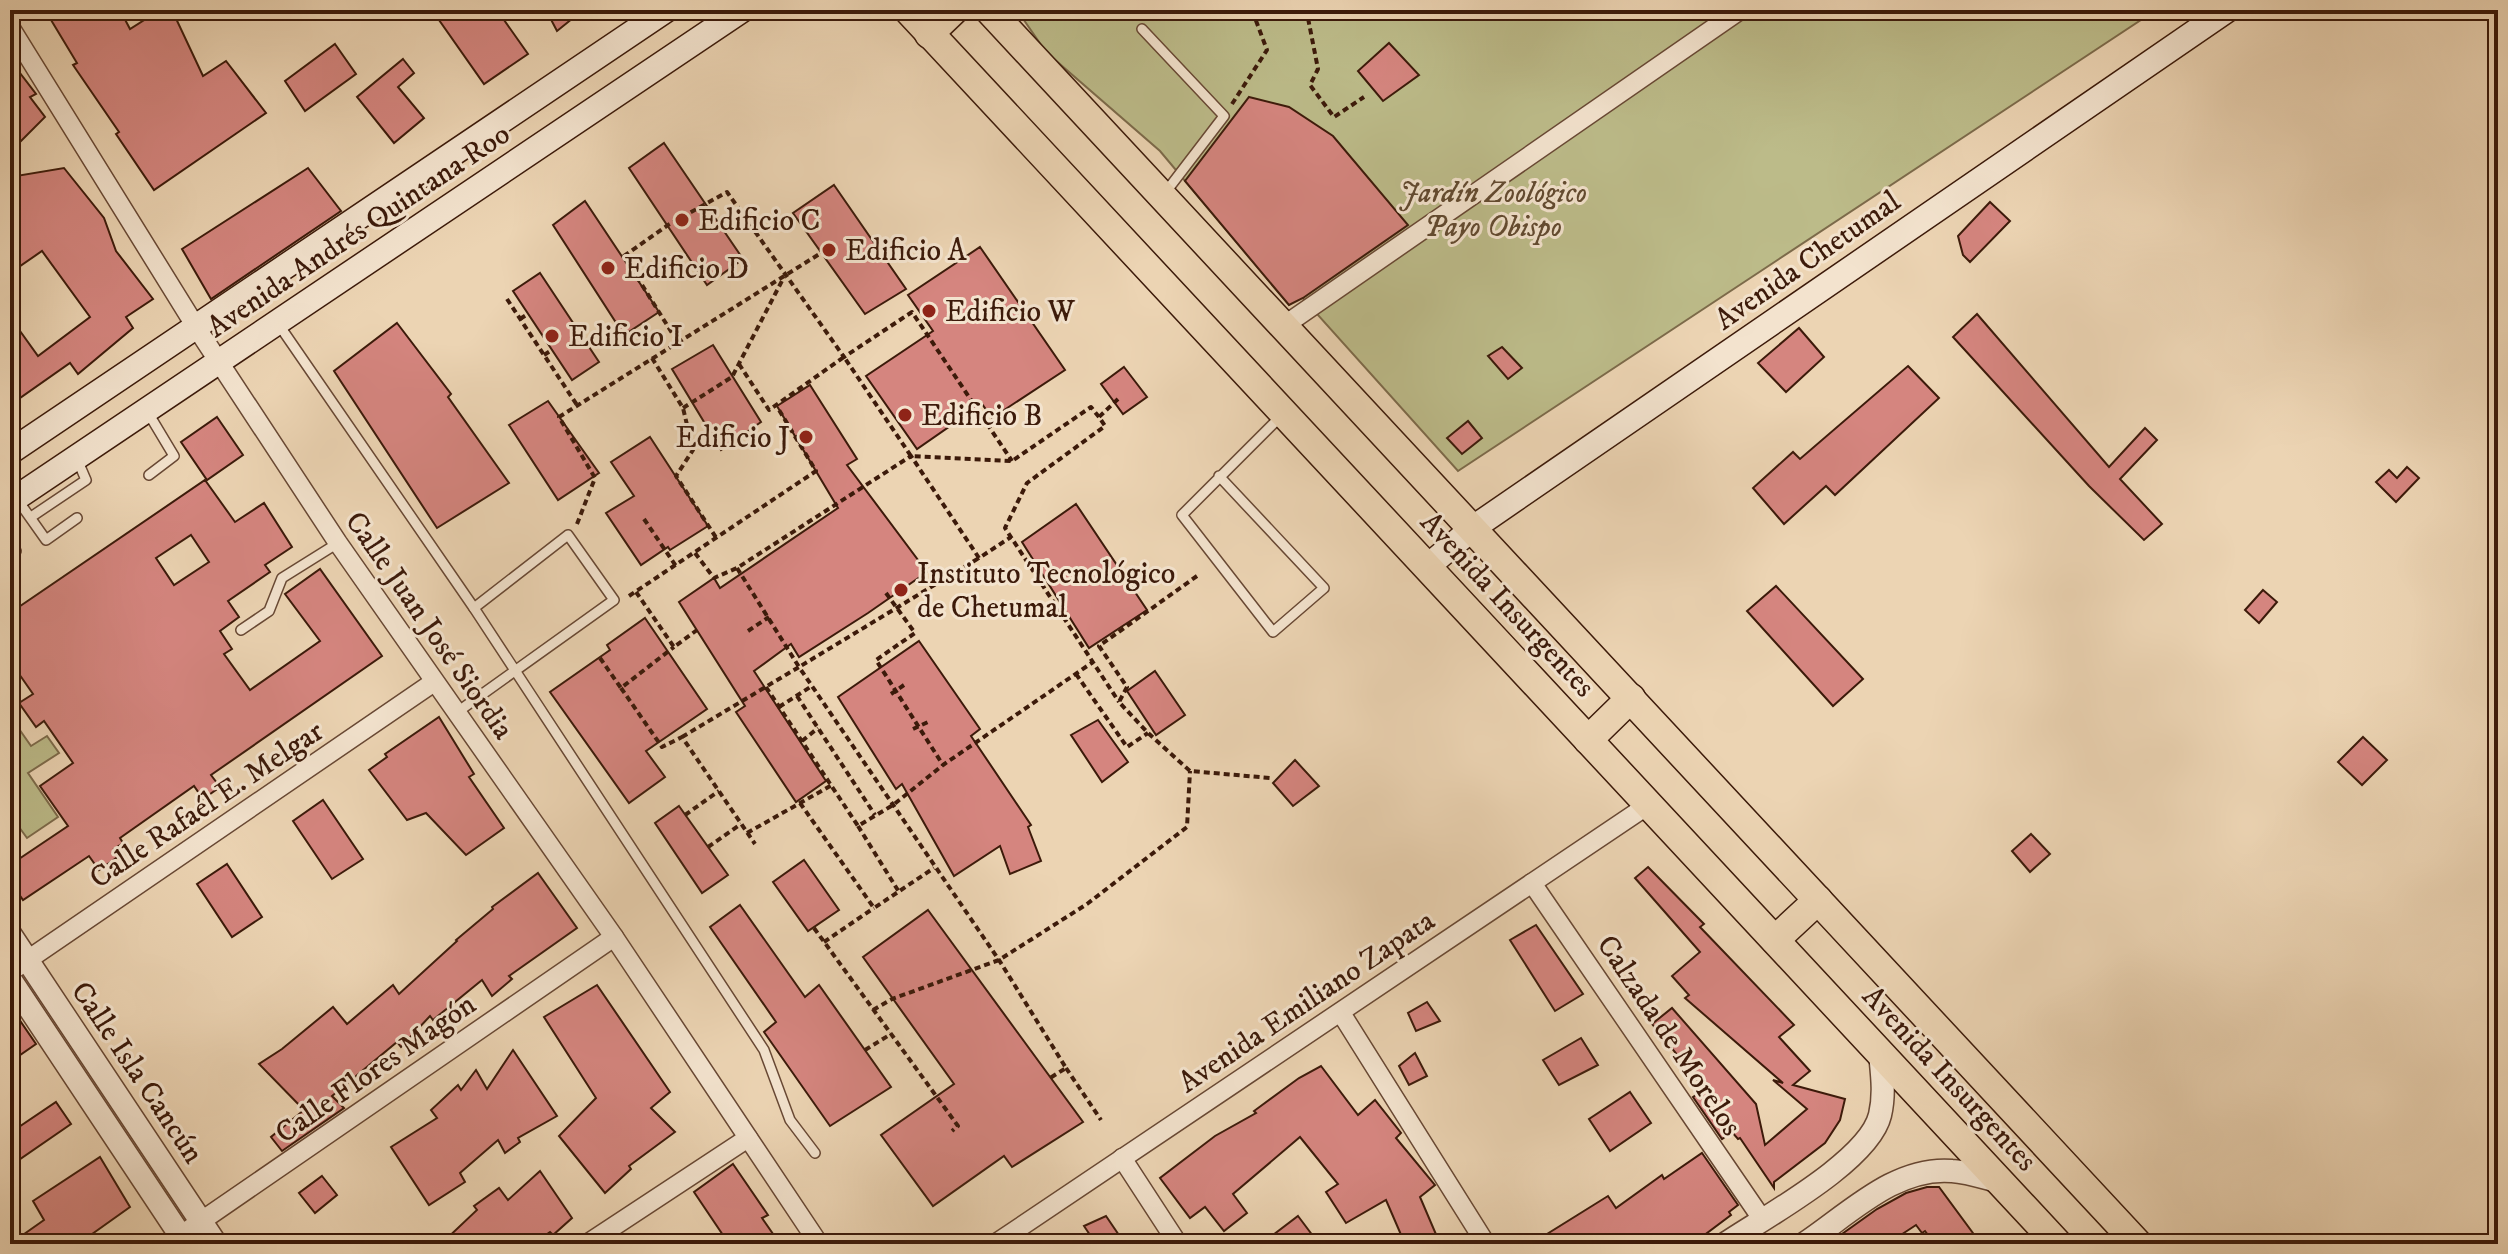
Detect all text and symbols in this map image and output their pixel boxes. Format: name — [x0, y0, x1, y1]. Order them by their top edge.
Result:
street label: Avenida Andrés Quintana Roo — [200, 116, 517, 347]
park label: Jardín Zoológico Payo Obispo — [1399, 175, 1587, 246]
street label: Avenida Chetumal — [1708, 184, 1908, 339]
place label: Edificio C — [698, 203, 821, 240]
marker: Edificio C — [673, 211, 691, 229]
place label: Edificio A — [845, 233, 968, 270]
marker: Edificio A — [820, 241, 838, 259]
place label: Edificio D — [624, 251, 749, 288]
marker: Edificio D — [599, 259, 617, 277]
place label: Edificio W — [945, 294, 1076, 331]
marker: Edificio W — [920, 302, 938, 320]
place label: Edificio I — [568, 319, 683, 356]
marker: Edificio I — [543, 327, 561, 345]
place label: Edificio B — [921, 398, 1043, 435]
marker: Edificio B — [896, 406, 914, 424]
place label: Edificio J — [675, 420, 790, 457]
marker: Edificio J — [797, 428, 815, 446]
street label: Calle Juan José Siordia — [336, 505, 521, 747]
street label: Avenida Insurgentes — [1412, 505, 1602, 705]
place label: Instituto Tecnológico de Chetumal — [917, 556, 1175, 627]
marker: Instituto Tecnológico de Chetumal — [892, 581, 910, 599]
street label: Calle Rafaél E. Melgar — [83, 713, 331, 897]
street label: Avenida Emiliano Zapata — [1172, 902, 1442, 1102]
street label: Calzada de Morelos — [1588, 928, 1750, 1143]
street label: Calle Isla Cancún — [62, 975, 211, 1171]
street label: Avenida Insurgentes — [1854, 979, 2044, 1179]
street label: Calle Flores Magón — [268, 986, 484, 1152]

